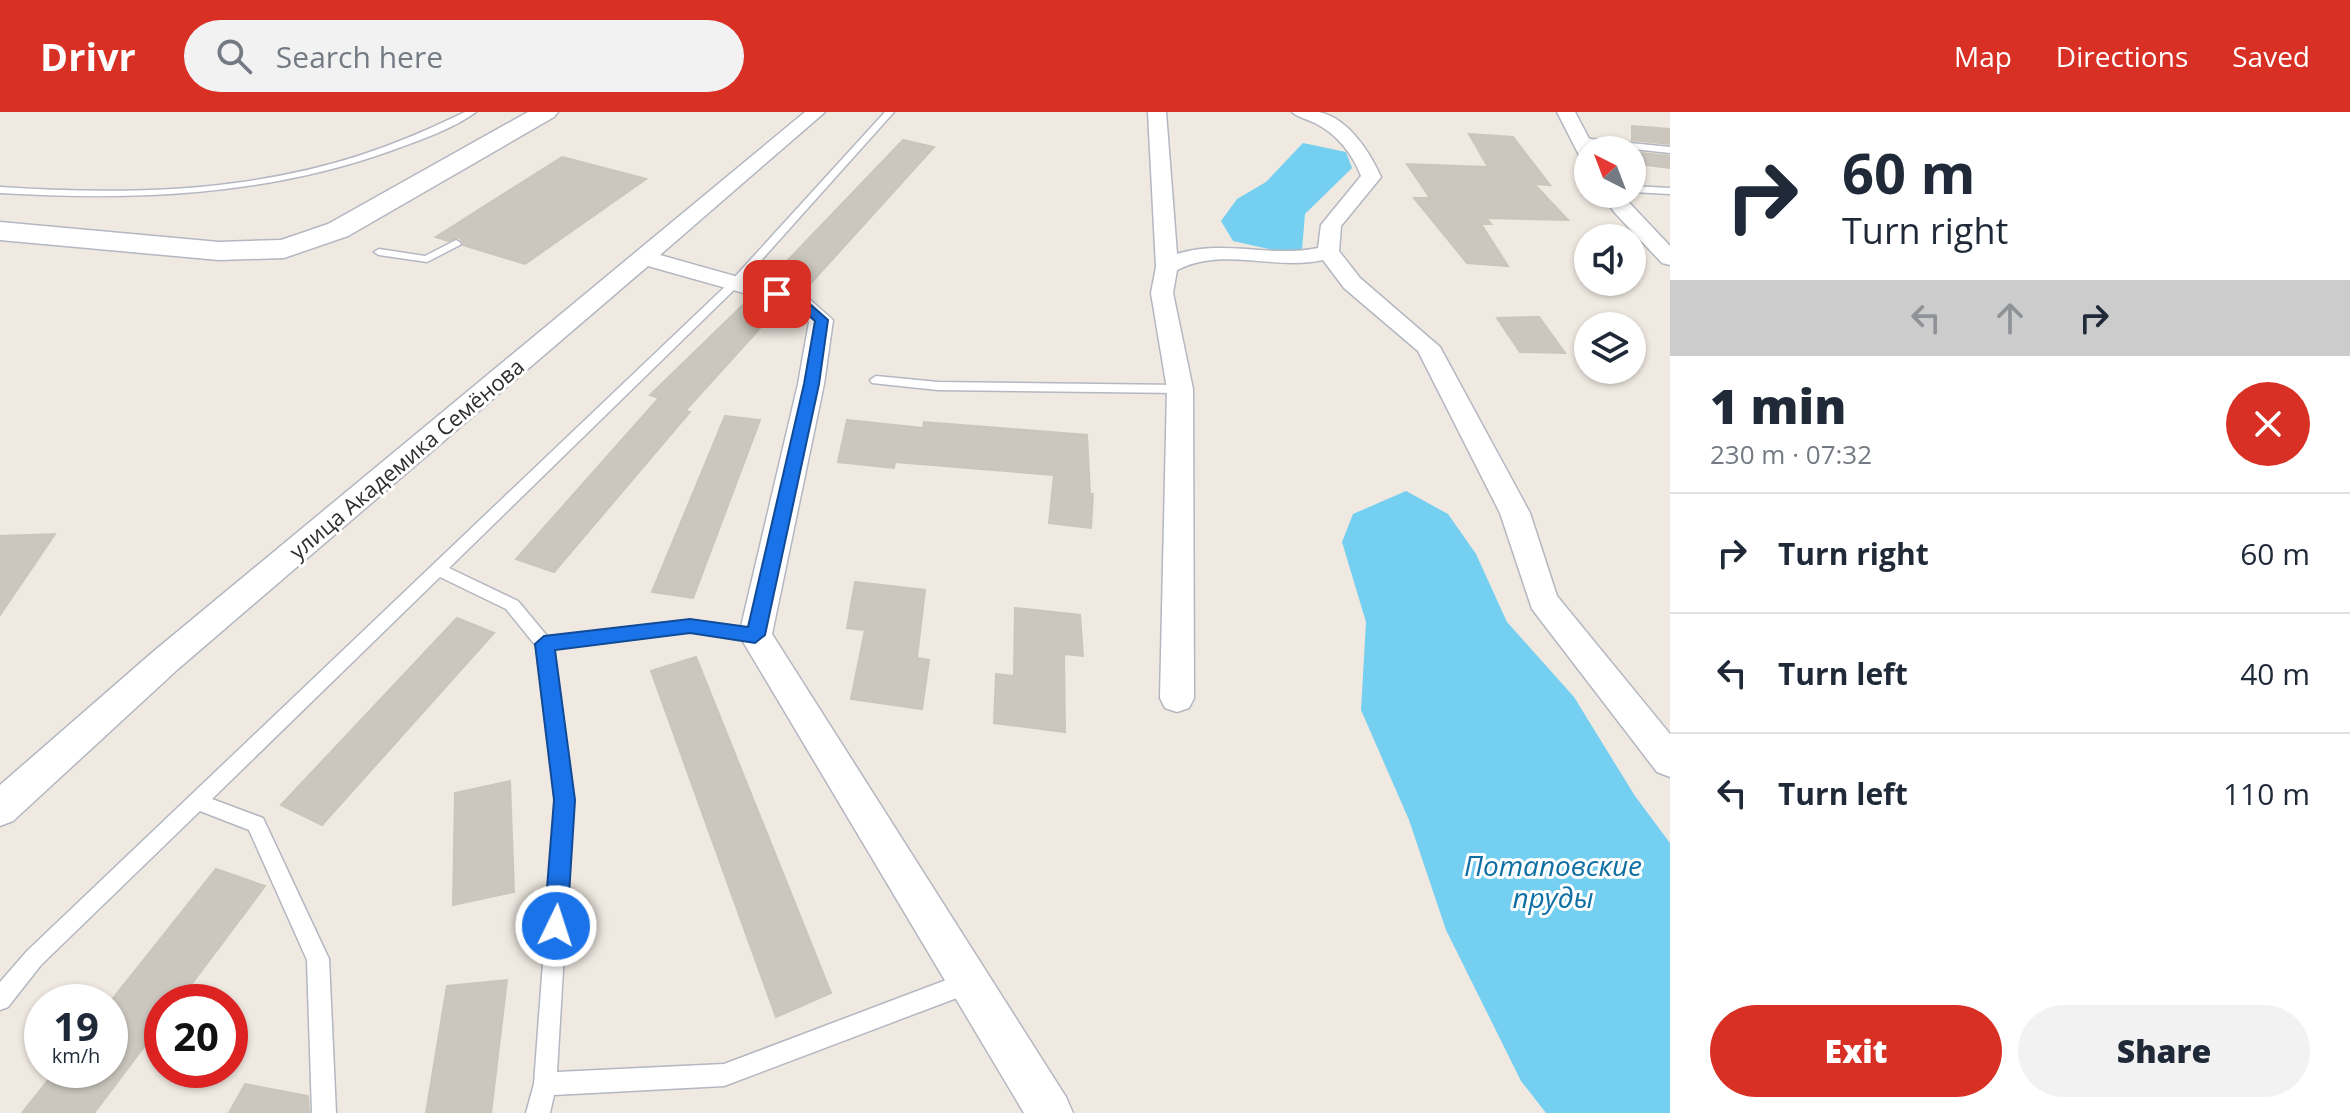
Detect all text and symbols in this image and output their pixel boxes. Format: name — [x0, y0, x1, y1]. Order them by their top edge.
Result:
search box — [184, 20, 744, 92]
text: Drivr — [40, 30, 136, 82]
icon: search — [212, 34, 256, 78]
text: Search here — [276, 36, 443, 77]
text: Map — [1954, 37, 2012, 75]
text: Directions — [2056, 37, 2188, 75]
text: Saved — [2232, 37, 2310, 75]
text: 60 m — [1842, 134, 1976, 210]
north arrow — [1574, 136, 1646, 208]
map controls — [1574, 136, 1646, 384]
icon: right — [1710, 144, 1814, 248]
text: Turn right — [1842, 206, 2008, 255]
button: sound — [1574, 224, 1646, 296]
pin — [743, 260, 811, 328]
icon: arrive — [755, 272, 799, 316]
icon: left — [1904, 296, 1948, 340]
icon: ahead — [1988, 296, 2032, 340]
icon: right — [2072, 296, 2116, 340]
button: layers — [1574, 312, 1646, 384]
street label: улица Академика Семёнова — [282, 351, 530, 565]
text: 1 min — [1710, 373, 1846, 438]
button: close — [2226, 382, 2310, 466]
text: 230 m · 07:32 — [1710, 436, 1872, 472]
icon: right — [1710, 531, 1754, 575]
text: Turn right — [1778, 533, 1929, 574]
text: 60 m — [2240, 533, 2310, 574]
icon: left — [1710, 651, 1754, 695]
text: Turn left — [1778, 653, 1908, 694]
text: 40 m — [2240, 653, 2310, 694]
icon: left — [1710, 771, 1754, 815]
text: Turn left — [1778, 773, 1908, 814]
text: 110 m — [2223, 773, 2310, 814]
water label: Потаповские пруды — [1464, 846, 1642, 916]
position arrow — [514, 884, 598, 968]
speed limit sign: 20 — [144, 984, 248, 1088]
text: 19 — [53, 998, 99, 1053]
button: Exit — [1710, 1005, 2002, 1097]
button: Share — [2018, 1005, 2310, 1097]
text: km/h — [52, 1042, 100, 1069]

